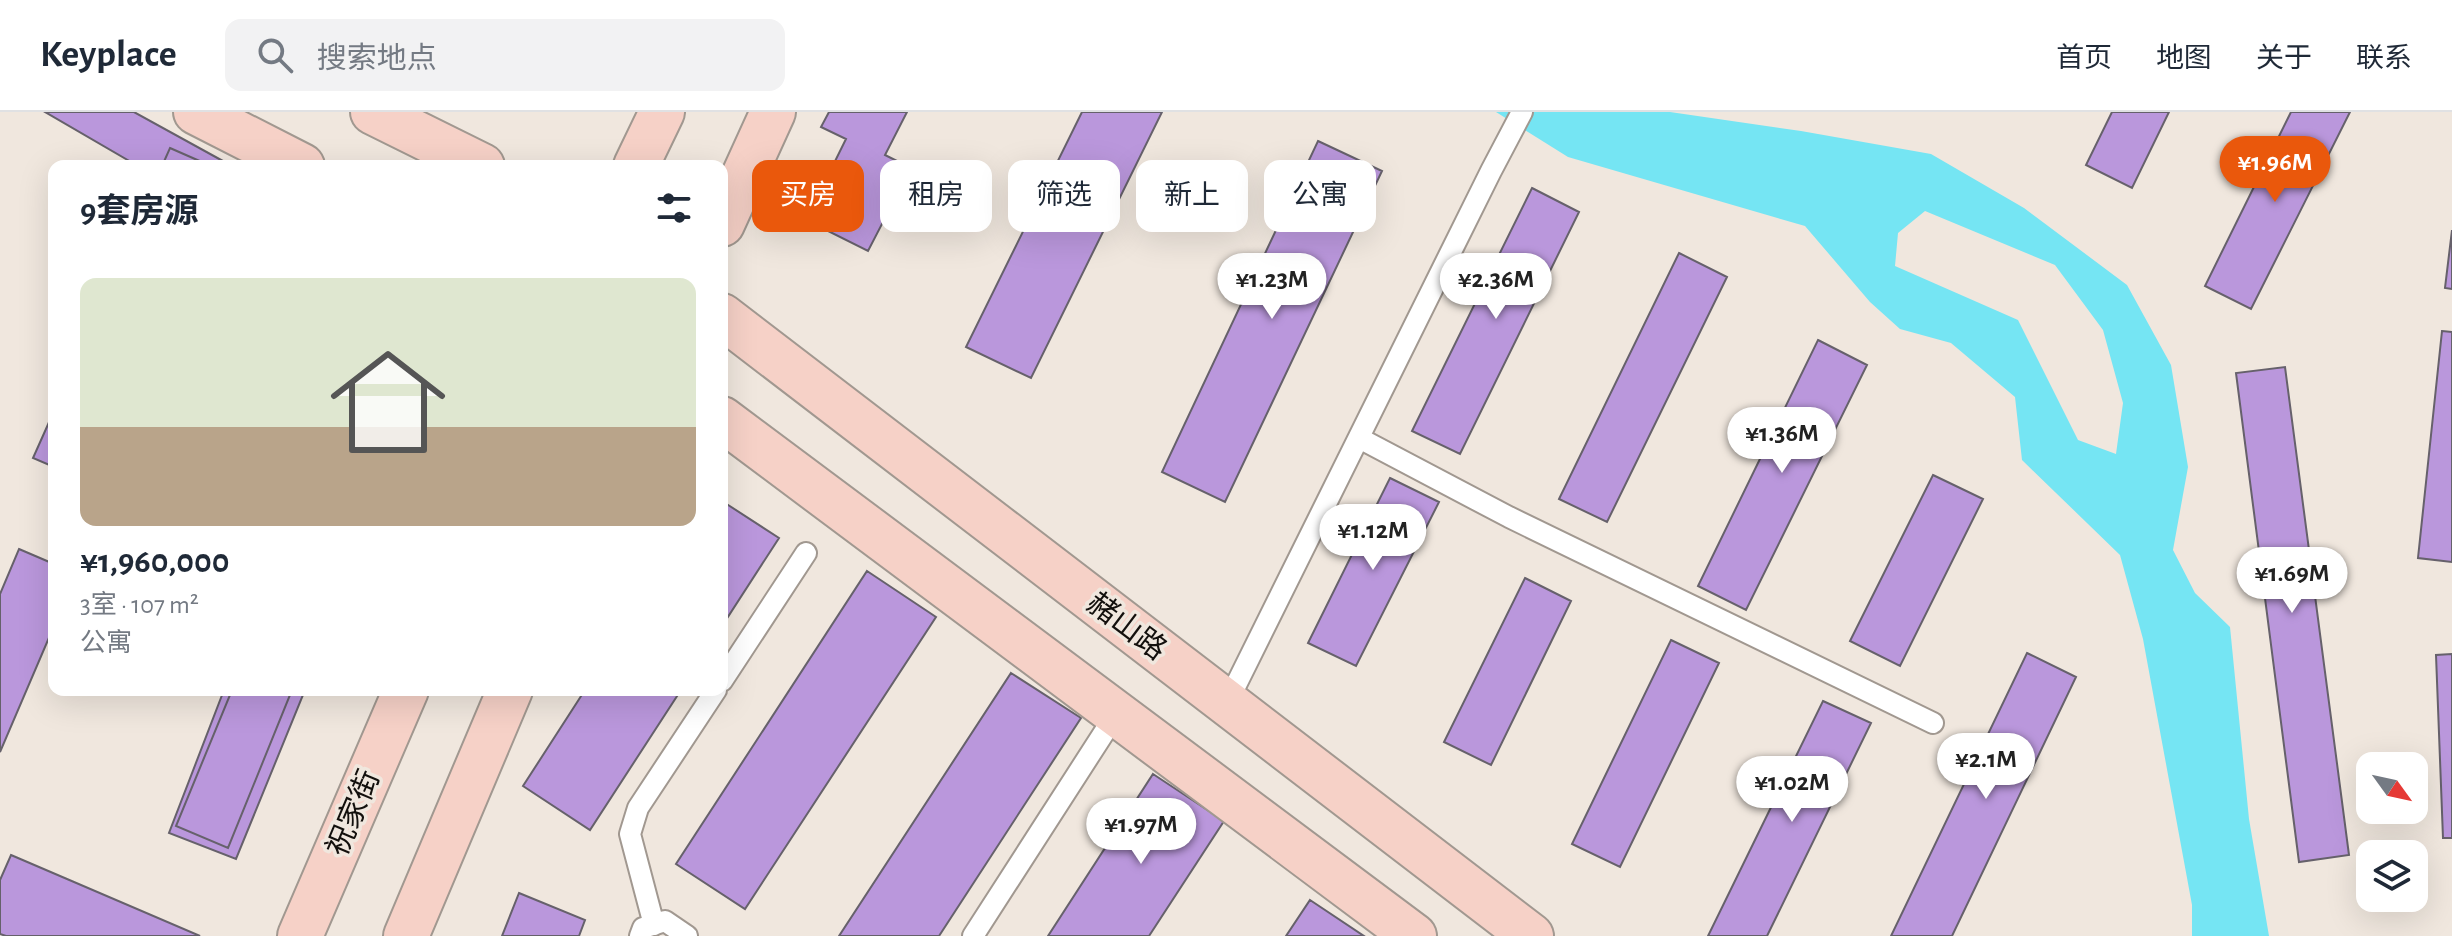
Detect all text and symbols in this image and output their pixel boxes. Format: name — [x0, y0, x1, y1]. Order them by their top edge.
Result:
search box — [225, 19, 785, 91]
icon: search — [253, 33, 297, 77]
text: Keyplace — [40, 36, 177, 74]
text: 搜索地点 — [317, 44, 437, 74]
text: 首页 — [2056, 45, 2112, 73]
text: 地图 — [2156, 45, 2212, 73]
text: 关于 — [2256, 45, 2312, 73]
text: 联系 — [2356, 45, 2412, 73]
pin: ¥1.96M — [2210, 136, 2340, 204]
text: ¥1.96M — [2238, 149, 2312, 175]
chip: 买房 — [752, 160, 864, 232]
chip: 租房 — [880, 160, 992, 232]
chip: 筛选 — [1008, 160, 1120, 232]
chip: 新上 — [1136, 160, 1248, 232]
chip: 公寓 — [1264, 160, 1376, 232]
icon: filters — [652, 186, 696, 230]
text: 9套房源 — [80, 195, 198, 229]
pin: ¥1.23M — [1207, 253, 1337, 321]
pin: ¥2.36M — [1431, 253, 1561, 321]
text: ¥1.23M — [1235, 266, 1309, 292]
text: ¥2.36M — [1458, 266, 1534, 292]
icon: home — [316, 330, 460, 474]
pin: ¥1.36M — [1717, 407, 1847, 475]
text: ¥1.36M — [1745, 420, 1819, 446]
pin: ¥1.12M — [1308, 504, 1438, 572]
text: ¥1.12M — [1337, 517, 1409, 543]
text: ¥1,960,000 — [80, 545, 229, 579]
pin: ¥1.69M — [2227, 547, 2357, 615]
text: ¥1.69M — [2255, 560, 2329, 586]
street label: 赭山路 — [1081, 586, 1173, 666]
text: 3室 · 107 m² — [80, 592, 199, 618]
text: 公寓 — [80, 630, 132, 656]
pin: ¥2.1M — [1930, 733, 2042, 801]
text: ¥2.1M — [1955, 746, 2017, 772]
north arrow — [2356, 752, 2428, 824]
map controls — [2356, 752, 2428, 912]
pin: ¥1.02M — [1727, 756, 1857, 824]
street label: 祝家街 — [321, 765, 385, 861]
text: ¥1.02M — [1754, 769, 1830, 795]
pin: ¥1.97M — [1076, 798, 1206, 866]
text: ¥1.97M — [1104, 811, 1178, 837]
button: layers — [2356, 840, 2428, 912]

